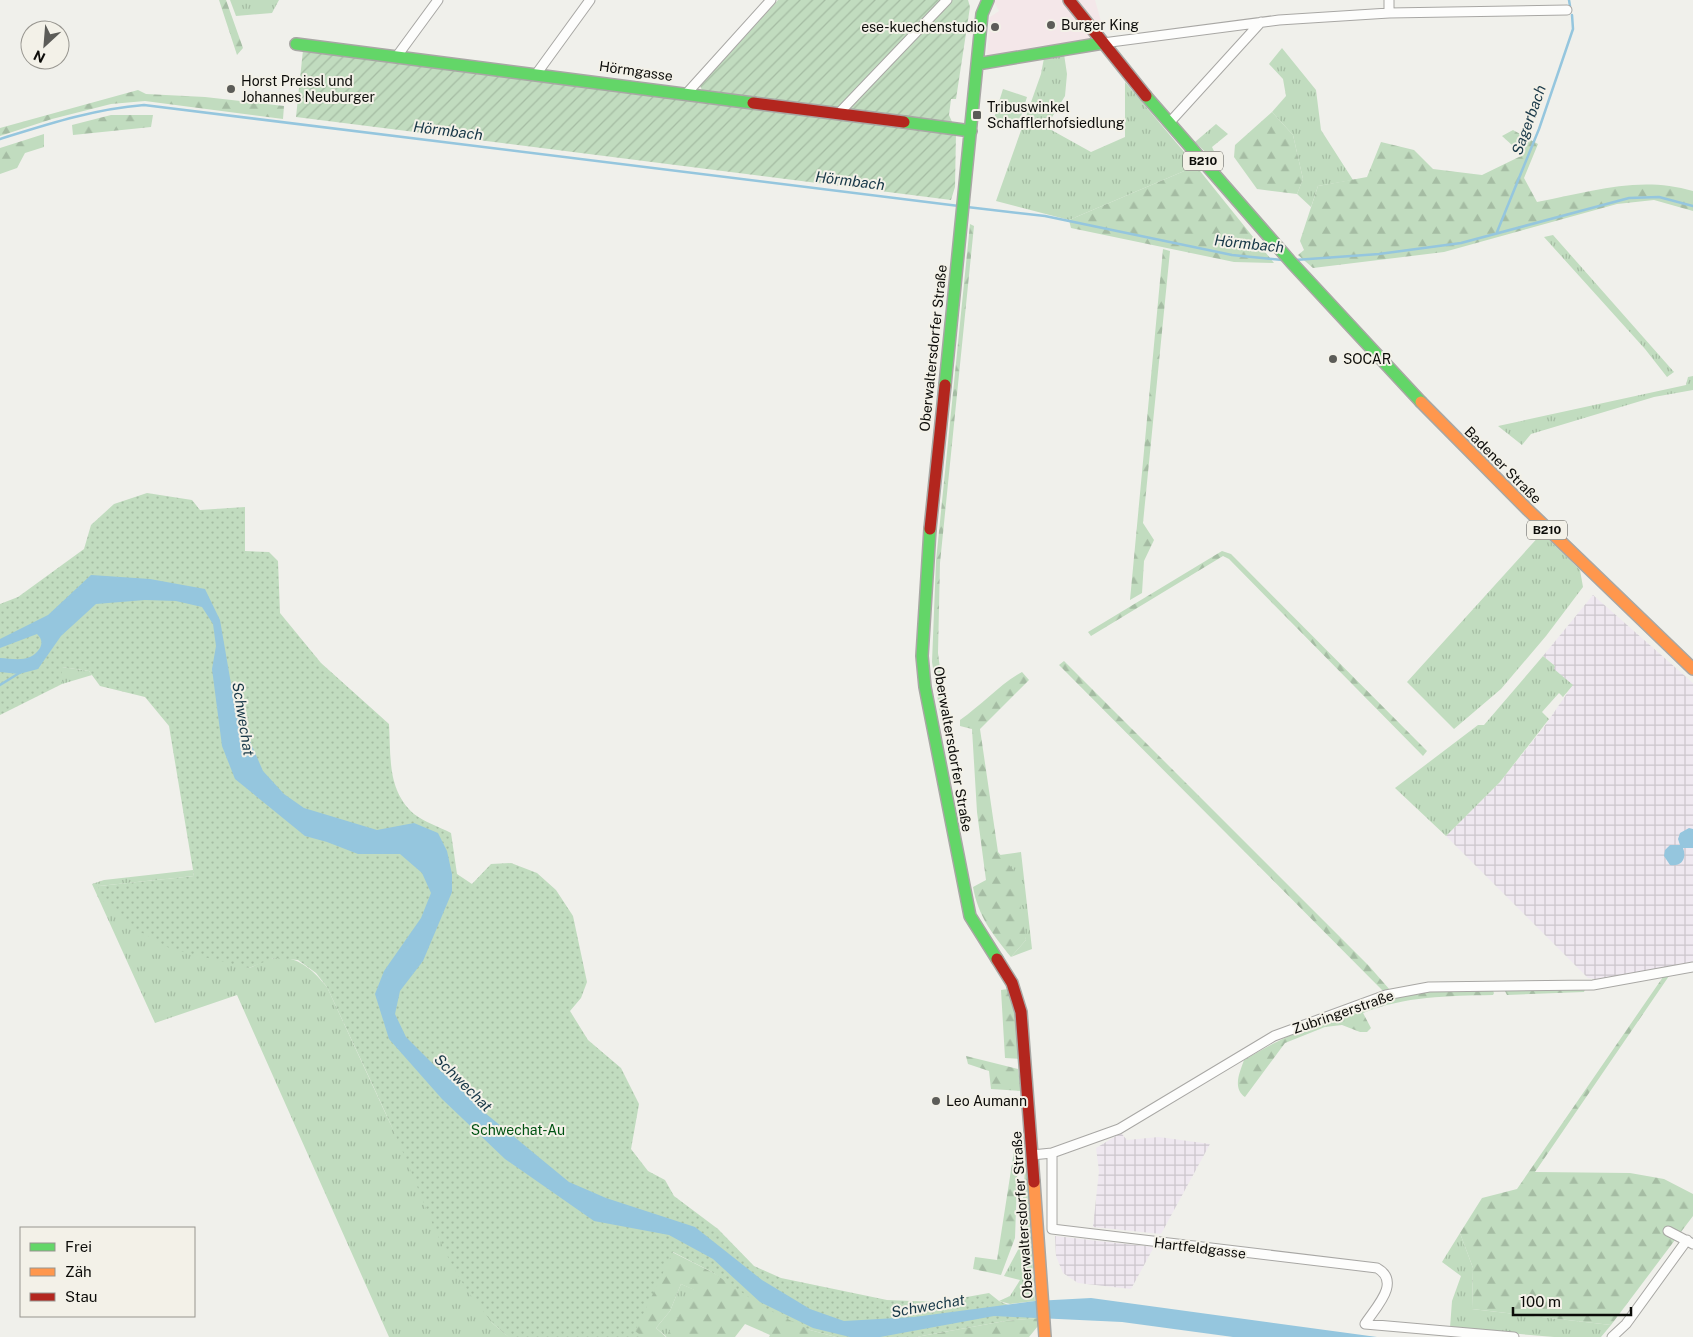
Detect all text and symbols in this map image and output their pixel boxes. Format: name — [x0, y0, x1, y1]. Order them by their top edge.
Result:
place label: Burger King — [1061, 17, 1139, 33]
place label: ese-kuechenstudio — [861, 19, 985, 35]
marker: Burger King — [1045, 19, 1057, 31]
north arrow — [20, 20, 70, 70]
marker: ese-kuechenstudio — [989, 21, 1001, 33]
text: N — [31, 47, 48, 66]
street label: Hörmgasse — [598, 58, 674, 84]
place label: Horst Preissl und Johannes Neuburger — [241, 73, 375, 105]
marker: Horst Preissl und Johannes Neuburger — [225, 83, 237, 95]
water label: Sagerbach — [1508, 83, 1549, 157]
place label: Tribuswinkel Schafflerhofsiedlung — [987, 99, 1125, 131]
marker: Tribuswinkel Schafflerhofsiedlung — [971, 109, 983, 121]
water label: Hörmbach — [412, 118, 484, 143]
road number: B210 — [1183, 152, 1223, 170]
water label: Hörmbach — [814, 168, 886, 193]
water label: Hörmbach — [1213, 231, 1285, 256]
street label: Oberwaltersdorfer Straße — [916, 264, 950, 432]
place label: SOCAR — [1343, 351, 1391, 367]
marker: SOCAR — [1327, 353, 1339, 365]
street label: Badener Straße — [1461, 423, 1545, 507]
road number: B210 — [1527, 520, 1567, 540]
street label: Oberwaltersdorfer Straße — [931, 665, 975, 833]
water label: Schwechat — [229, 681, 258, 757]
street label: Zubringerstraße — [1290, 987, 1396, 1037]
water label: Schwechat — [431, 1050, 496, 1115]
place label: Leo Aumann — [946, 1093, 1027, 1109]
marker: Leo Aumann — [930, 1095, 942, 1107]
park label: Schwechat-Au — [471, 1122, 565, 1138]
street label: Oberwaltersdorfer Straße — [1008, 1131, 1036, 1299]
legend — [20, 1227, 195, 1317]
street label: Hartfeldgasse — [1153, 1234, 1247, 1262]
text: Frei — [65, 1238, 92, 1255]
text: Zäh — [65, 1263, 92, 1280]
scale bar — [1513, 1284, 1630, 1316]
text: Stau — [65, 1288, 98, 1305]
water label: Schwechat — [890, 1291, 966, 1320]
text: 100 m — [1520, 1293, 1561, 1310]

